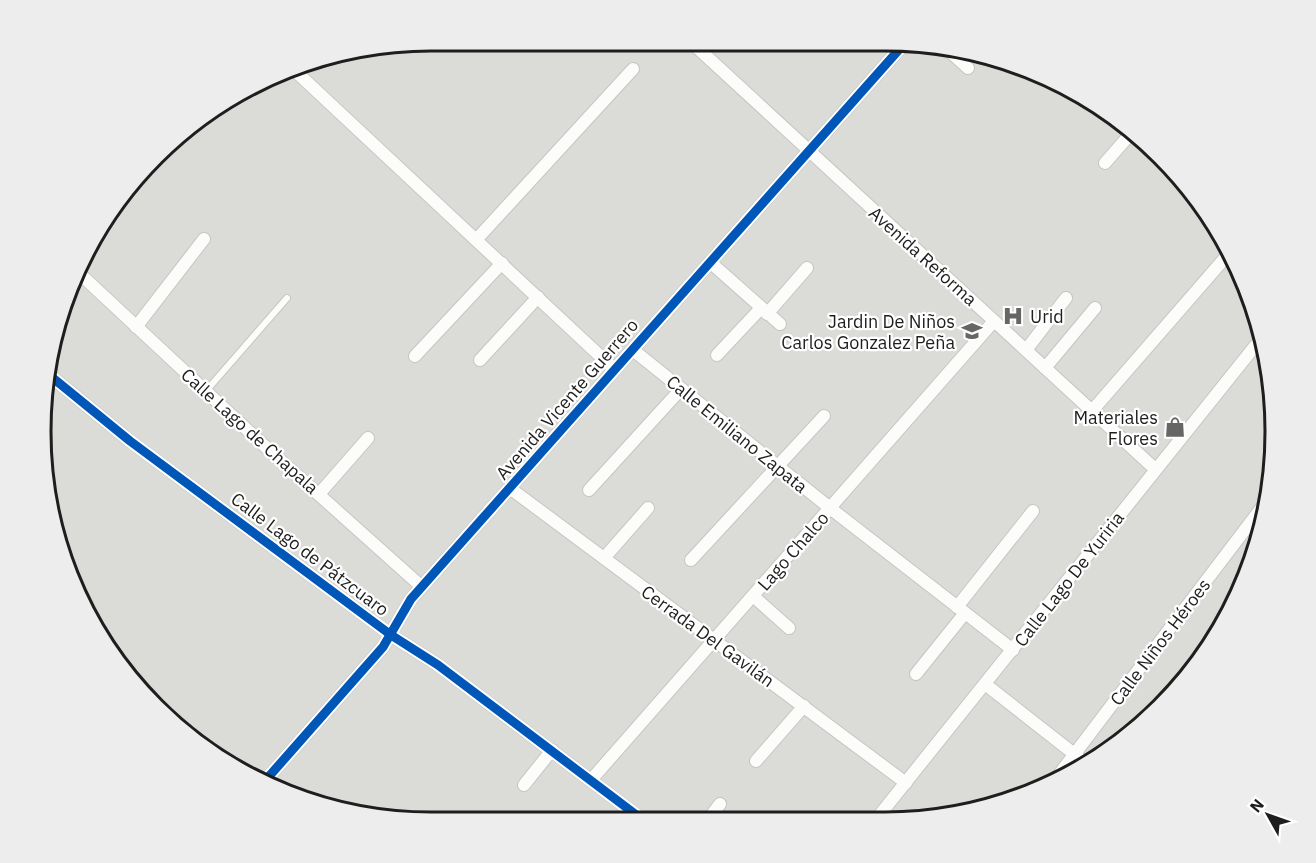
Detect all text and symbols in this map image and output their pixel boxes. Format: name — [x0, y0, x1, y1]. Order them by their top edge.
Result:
street label: Avenida Reforma — [864, 201, 982, 311]
hospital icon: Urid — [1001, 304, 1025, 328]
place label: Urid — [1030, 305, 1064, 328]
place label: Jardin De Niños Carlos Gonzalez Peña — [781, 310, 955, 354]
street label: Avenida Vicente Guerrero — [491, 314, 643, 484]
school or university icon: Jardin De Niños Carlos Gonzalez Peña — [960, 319, 984, 343]
street label: Calle Lago de Chapala — [176, 363, 324, 499]
street label: Calle Emiliano Zapata — [662, 370, 813, 498]
place label: Materiales Flores — [1073, 406, 1158, 450]
shop icon: Materiales Flores — [1163, 415, 1187, 439]
street label: Calle Lago de Pátzcuaro — [226, 487, 394, 621]
street label: Calle Lago De Yuriria — [1009, 506, 1129, 651]
street label: Lago Chalco — [752, 507, 834, 595]
street label: Calle Niños Héroes — [1105, 574, 1215, 710]
street label: Cerrada Del Gavilán — [637, 580, 779, 692]
north arrow — [1238, 785, 1298, 845]
text: N — [1245, 794, 1268, 816]

